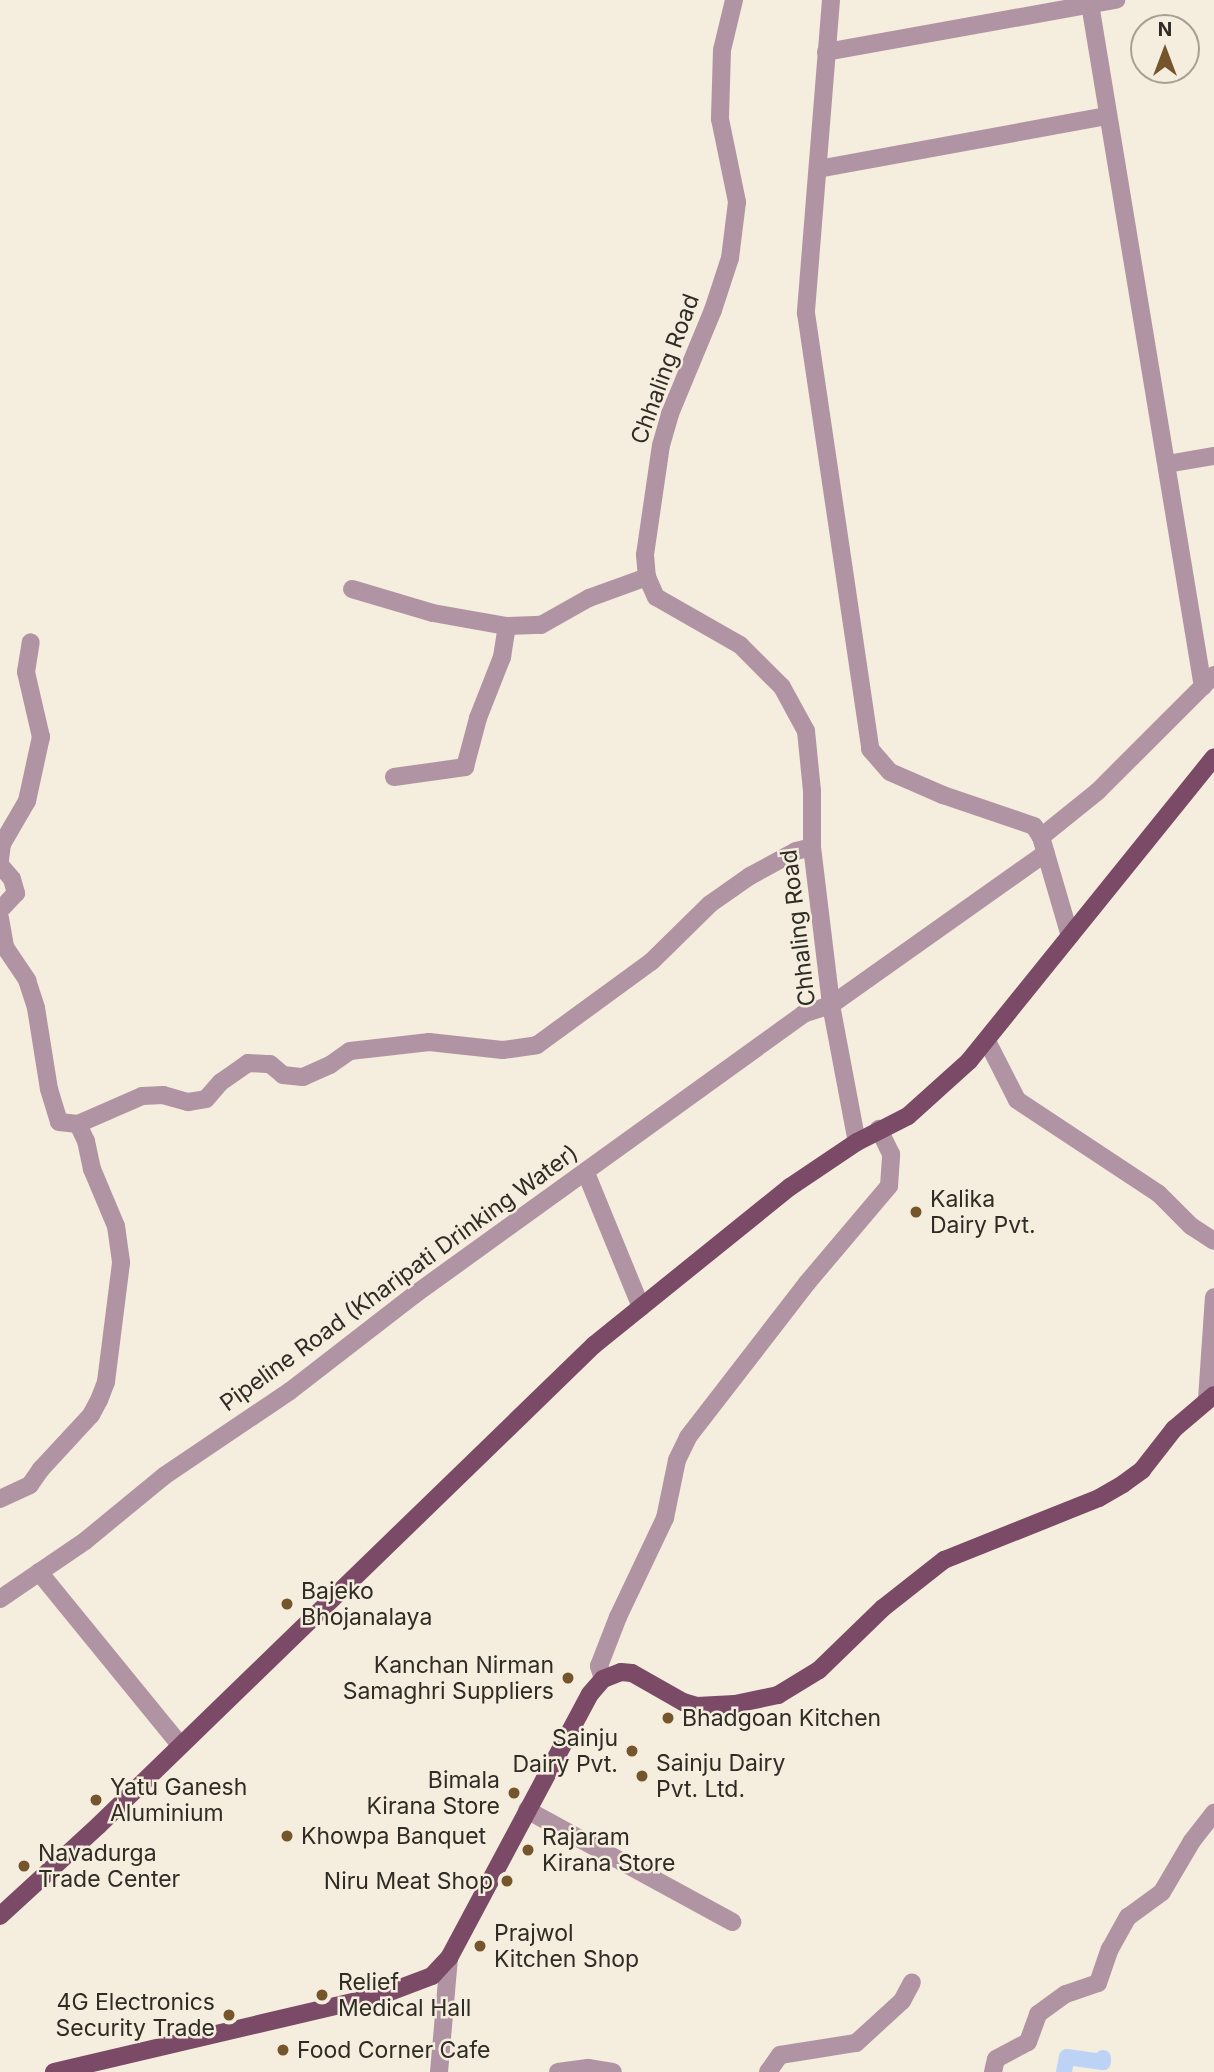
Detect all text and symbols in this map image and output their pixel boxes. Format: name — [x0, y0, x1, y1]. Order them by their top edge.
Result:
north arrow — [1130, 14, 1200, 84]
text: N — [1158, 18, 1172, 41]
street label: Chhaling Road — [625, 290, 705, 448]
street label: Chhaling Road — [775, 848, 821, 1008]
street label: Pipeline Road (Kharipati Drinking Water) — [215, 1139, 583, 1417]
place label: Kalika Dairy Pvt. — [930, 1185, 1036, 1239]
marker: Kalika Dairy Pvt. — [908, 1204, 924, 1220]
place label: Bajeko Bhojanalaya — [301, 1577, 432, 1631]
marker: Bajeko Bhojanalaya — [279, 1596, 295, 1612]
place label: Kanchan Nirman Samaghri Suppliers — [343, 1651, 554, 1705]
marker: Kanchan Nirman Samaghri Suppliers — [560, 1670, 576, 1686]
place label: Bhadgoan Kitchen — [682, 1704, 881, 1732]
marker: Bhadgoan Kitchen — [660, 1710, 676, 1726]
place label: Sainju Dairy Pvt. — [512, 1724, 618, 1778]
marker: Sainju Dairy Pvt. — [624, 1743, 640, 1759]
place label: Sainju Dairy Pvt. Ltd. — [656, 1749, 785, 1803]
place label: Bimala Kirana Store — [367, 1766, 500, 1820]
marker: Sainju Dairy Pvt. Ltd. — [634, 1768, 650, 1784]
place label: Yatu Ganesh Aluminium — [110, 1773, 247, 1827]
marker: Bimala Kirana Store — [506, 1785, 522, 1801]
marker: Yatu Ganesh Aluminium — [88, 1792, 104, 1808]
place label: Khowpa Banquet — [301, 1822, 486, 1850]
place label: Rajaram Kirana Store — [542, 1823, 675, 1877]
marker: Khowpa Banquet — [279, 1828, 295, 1844]
place label: Navadurga Trade Center — [38, 1839, 180, 1893]
marker: Rajaram Kirana Store — [520, 1842, 536, 1858]
marker: Navadurga Trade Center — [16, 1858, 32, 1874]
place label: Niru Meat Shop — [324, 1867, 493, 1895]
marker: Niru Meat Shop — [499, 1873, 515, 1889]
place label: Prajwol Kitchen Shop — [494, 1919, 639, 1973]
marker: Prajwol Kitchen Shop — [472, 1938, 488, 1954]
place label: Relief Medical Hall — [338, 1968, 471, 2022]
marker: Relief Medical Hall — [312, 1985, 332, 2005]
place label: 4G Electronics Security Trade — [56, 1988, 215, 2042]
marker: 4G Electronics Security Trade — [221, 2007, 237, 2023]
place label: Food Corner Cafe — [297, 2036, 491, 2064]
marker: Food Corner Cafe — [275, 2042, 291, 2058]

